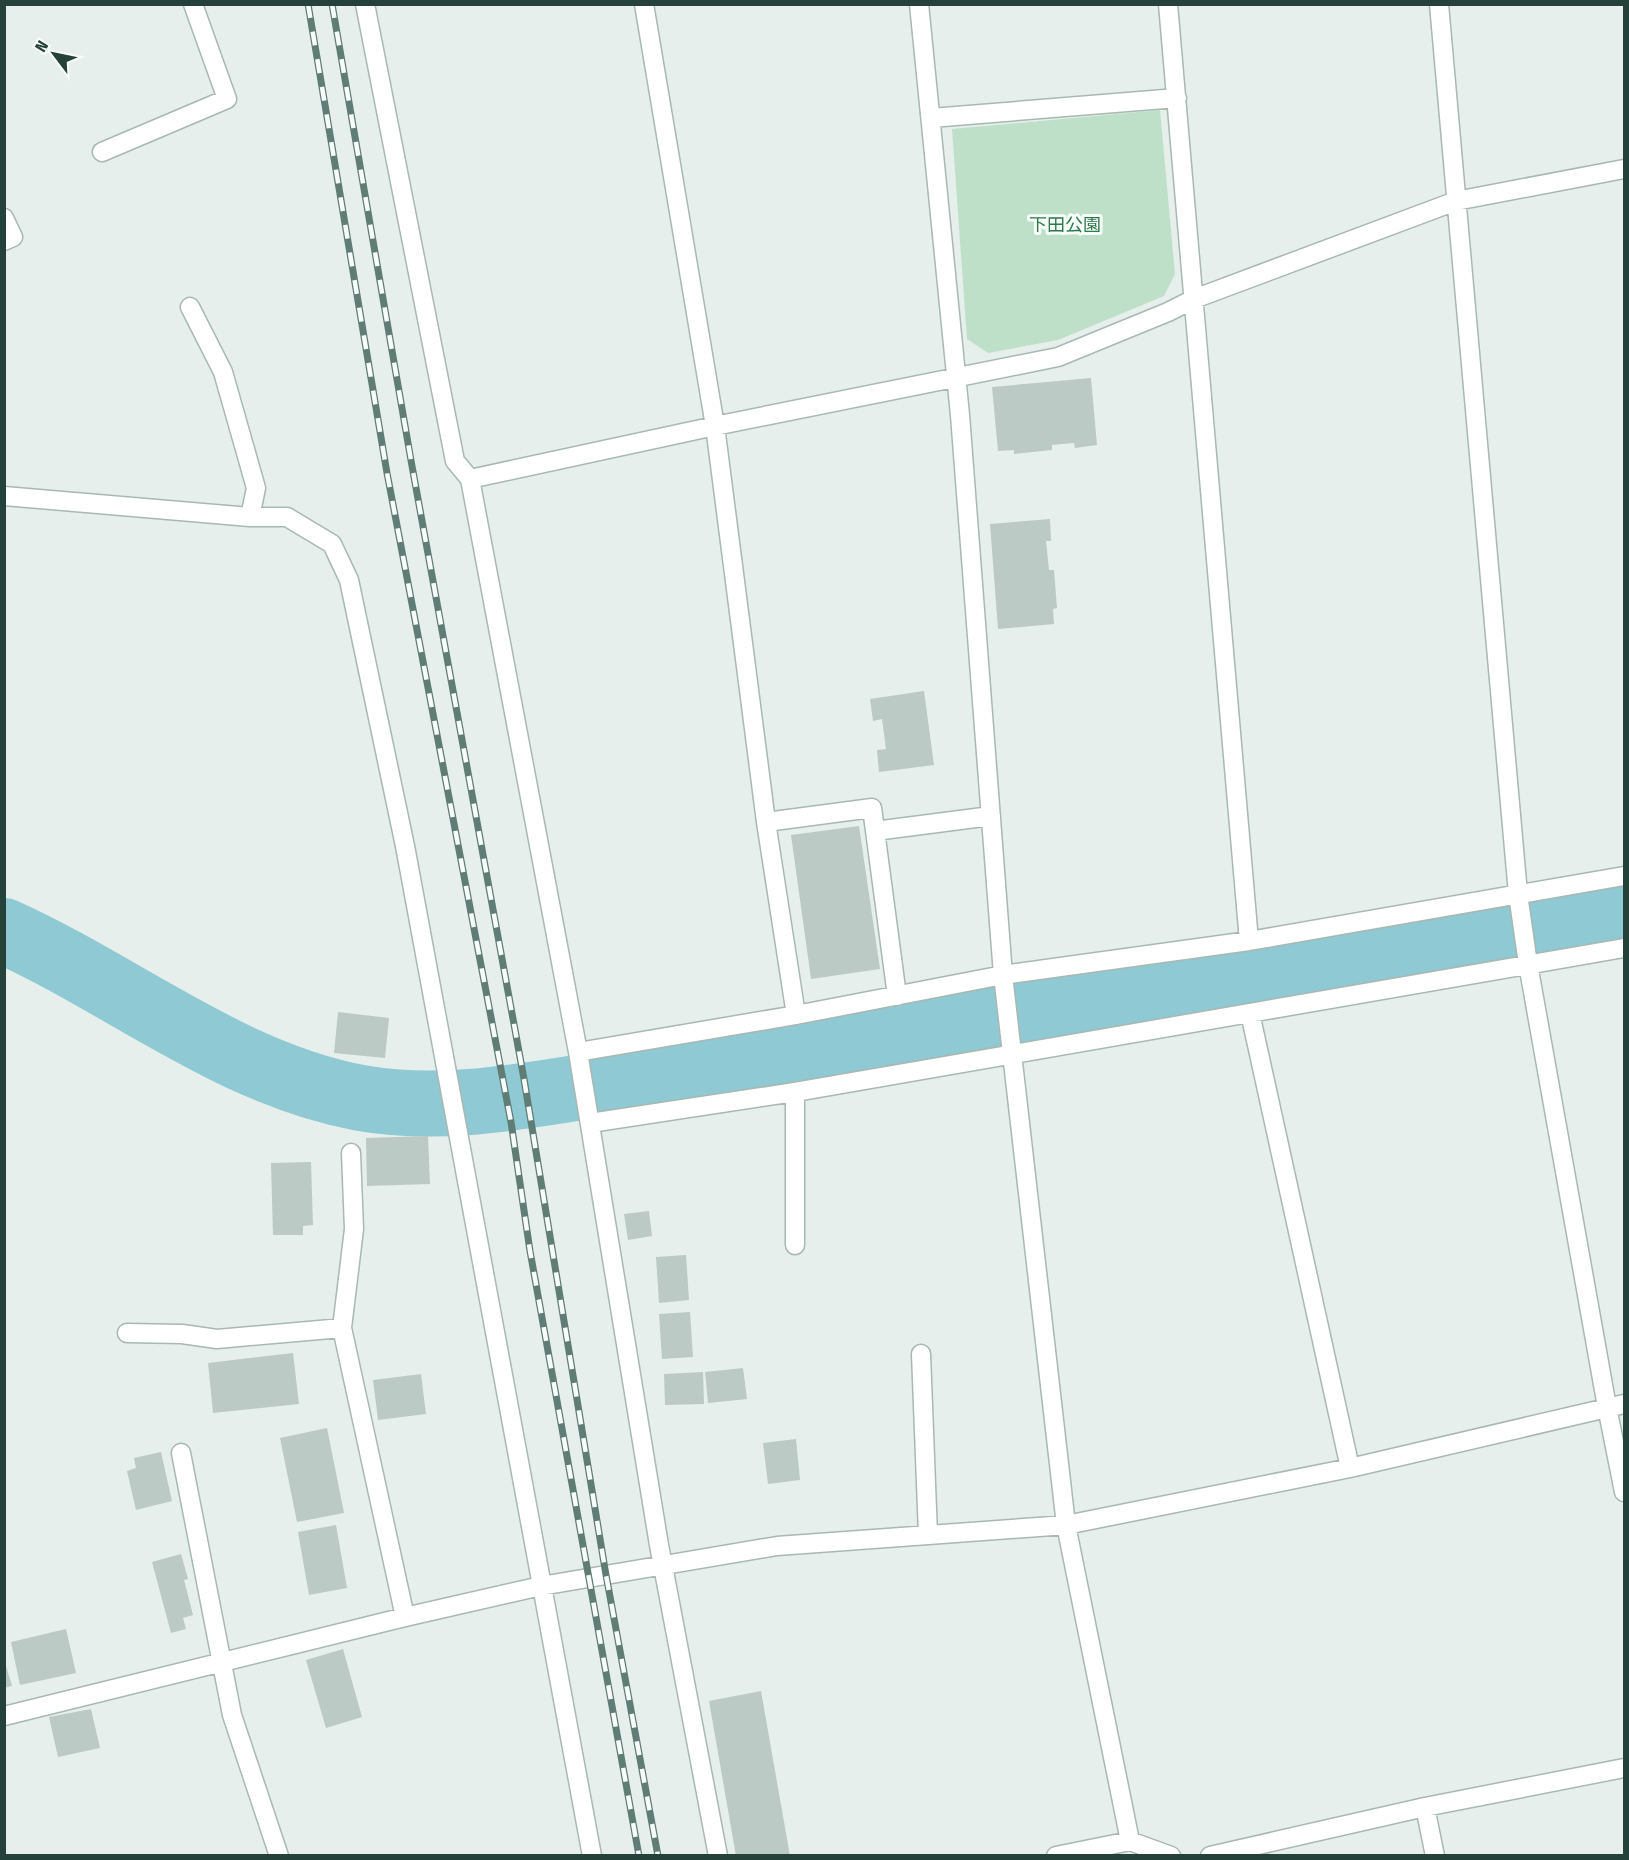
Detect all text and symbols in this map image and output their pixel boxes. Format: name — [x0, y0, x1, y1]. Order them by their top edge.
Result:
north arrow — [24, 24, 84, 84]
text: N — [31, 37, 52, 55]
park label: 下田公園 — [1029, 214, 1101, 236]

